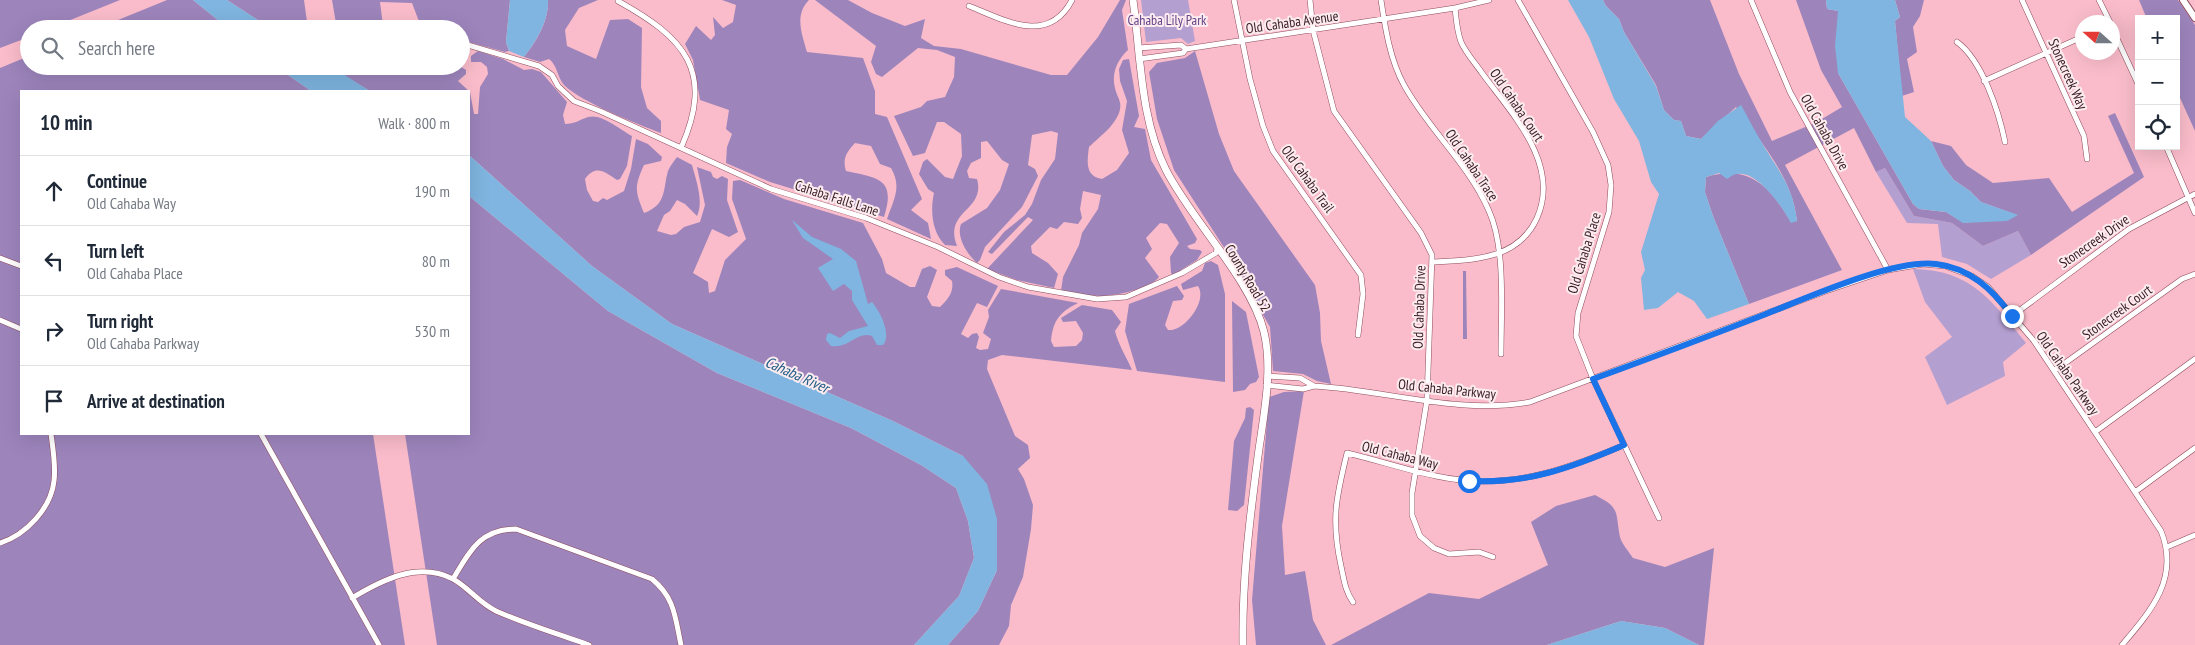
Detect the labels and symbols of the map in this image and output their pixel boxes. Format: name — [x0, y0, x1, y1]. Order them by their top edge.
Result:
street label: Old Cahaba Avenue — [1245, 7, 1340, 37]
park label: Cahaba Lily Park — [1128, 11, 1207, 29]
north arrow — [2075, 15, 2120, 60]
street label: Stonecreek Way — [2044, 36, 2092, 113]
street label: Old Cahaba Court — [1486, 65, 1548, 145]
street label: Old Cahaba Drive — [1797, 91, 1853, 173]
street label: Old Cahaba Trace — [1441, 126, 1503, 205]
street label: Old Cahaba Trail — [1278, 142, 1339, 217]
street label: Cahaba Falls Lane — [793, 176, 881, 220]
street label: Old Cahaba Place — [1563, 210, 1605, 296]
street label: Stonecreek Drive — [2056, 210, 2133, 272]
street label: County Road 52 — [1221, 241, 1275, 315]
street label: Old Cahaba Drive — [1409, 265, 1429, 349]
street label: Stonecreek Court — [2078, 281, 2156, 343]
route end — [2001, 305, 2024, 328]
street label: Old Cahaba Parkway — [2032, 328, 2104, 419]
water label: Cahaba River — [762, 352, 834, 398]
street label: Old Cahaba Parkway — [1397, 375, 1497, 403]
street label: Old Cahaba Way — [1360, 437, 1441, 473]
route start — [1458, 470, 1481, 493]

